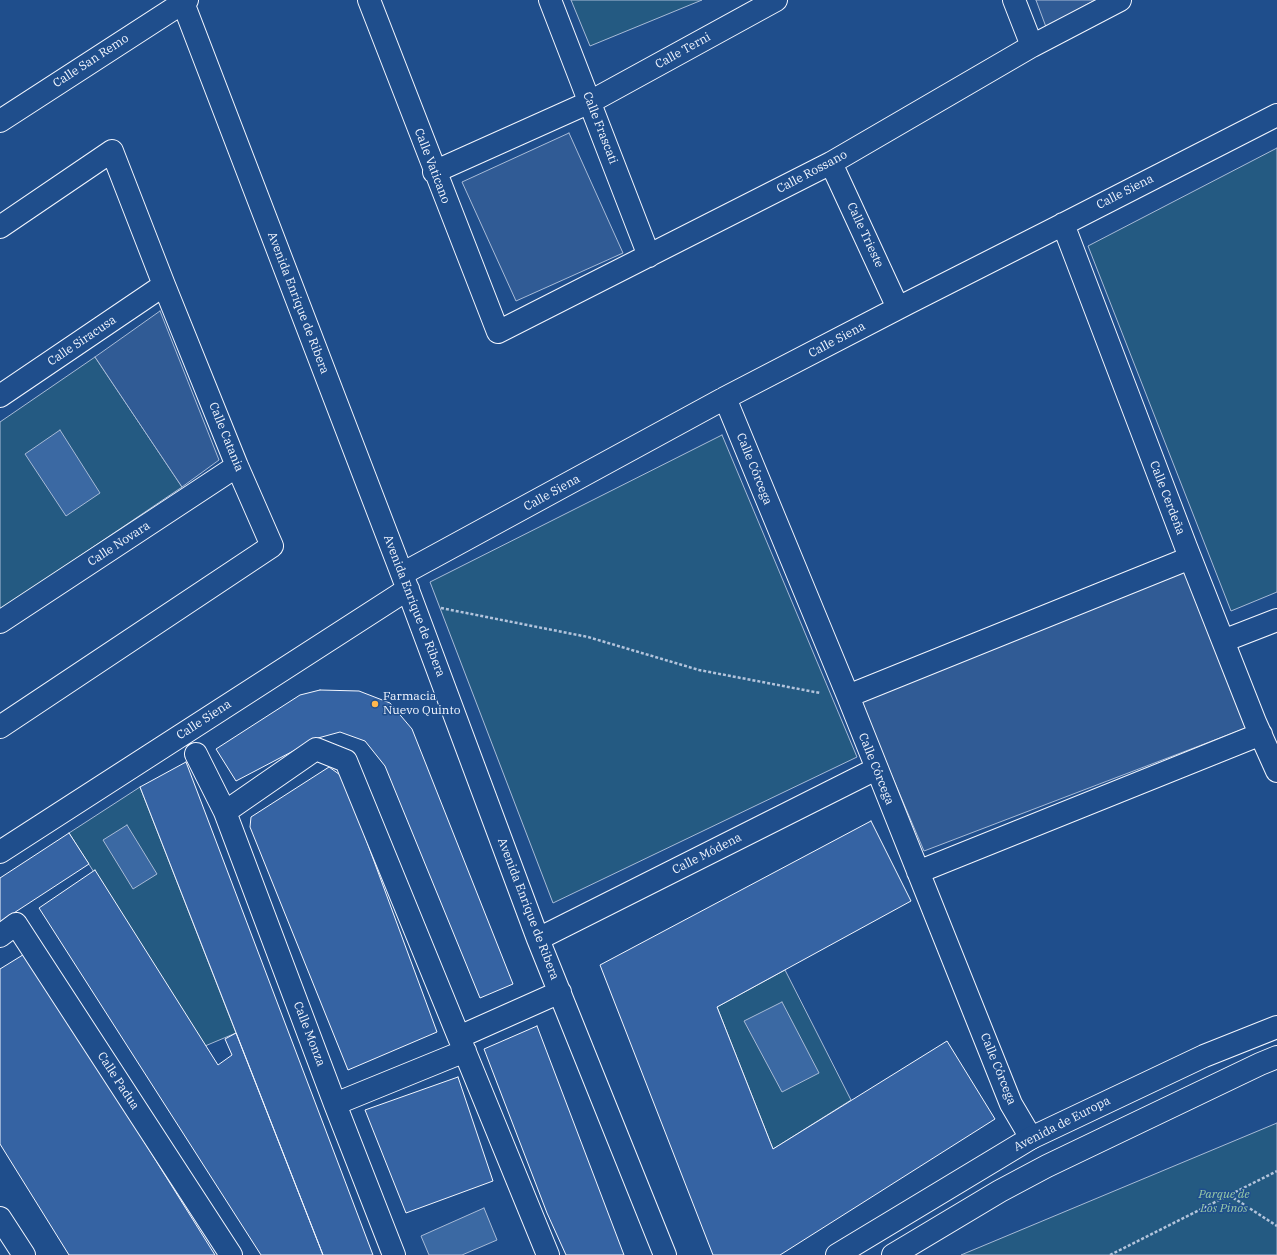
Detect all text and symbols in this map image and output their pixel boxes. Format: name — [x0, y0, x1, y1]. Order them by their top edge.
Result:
street label: Calle Terni — [653, 30, 713, 72]
street label: Calle San Remo — [51, 31, 131, 91]
street label: Calle Frascati — [580, 90, 620, 166]
street label: Calle Vaticano — [411, 126, 453, 206]
street label: Calle Rossano — [774, 147, 850, 197]
street label: Calle Siena — [1094, 171, 1156, 213]
street label: Calle Trieste — [844, 200, 886, 270]
street label: Avenida Enrique de Ribera — [264, 230, 332, 376]
street label: Calle Siracusa — [45, 313, 119, 369]
street label: Calle Siena — [806, 319, 868, 361]
street label: Calle Catania — [206, 400, 246, 474]
street label: Calle Córcega — [733, 431, 775, 507]
street label: Calle Cerdeña — [1146, 459, 1188, 537]
street label: Calle Siena — [521, 472, 583, 514]
street label: Calle Novara — [85, 519, 153, 569]
street label: Avenida Enrique de Ribera — [380, 533, 448, 679]
place label: Farmacia Nuevo Quinto — [383, 690, 461, 718]
street label: Calle Siena — [174, 697, 234, 743]
marker: Farmacia Nuevo Quinto — [370, 699, 380, 709]
street label: Calle Córcega — [855, 731, 897, 807]
street label: Calle Módena — [670, 830, 744, 878]
street label: Avenida Enrique de Ribera — [494, 836, 562, 982]
street label: Calle Monza — [290, 1000, 328, 1068]
street label: Calle Córcega — [977, 1031, 1019, 1107]
street label: Calle Padua — [94, 1049, 142, 1113]
street label: Avenida de Europa — [1011, 1093, 1113, 1155]
park label: Parque de Los Pinos — [1198, 1188, 1250, 1216]

